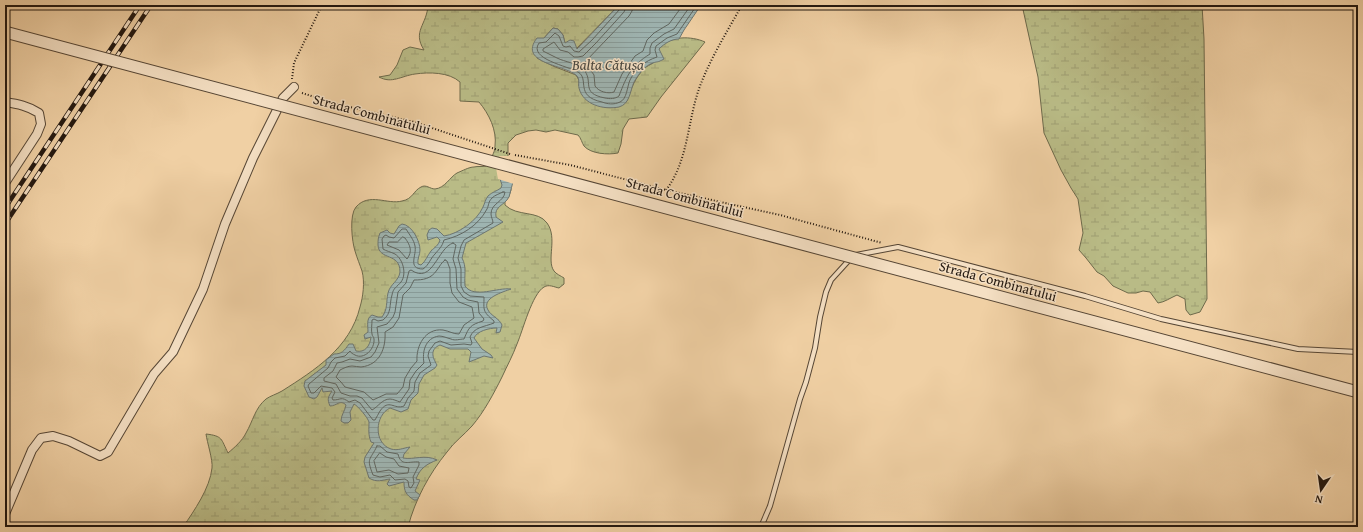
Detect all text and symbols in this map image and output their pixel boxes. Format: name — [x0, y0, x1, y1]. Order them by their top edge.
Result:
water label: Balta Cătușa — [571, 54, 644, 75]
street label: Strada Combinatului — [311, 89, 433, 139]
street label: Strada Combinatului — [624, 172, 746, 222]
street label: Strada Combinatului — [937, 256, 1059, 306]
north arrow — [1301, 470, 1341, 510]
text: N — [1313, 491, 1324, 508]

